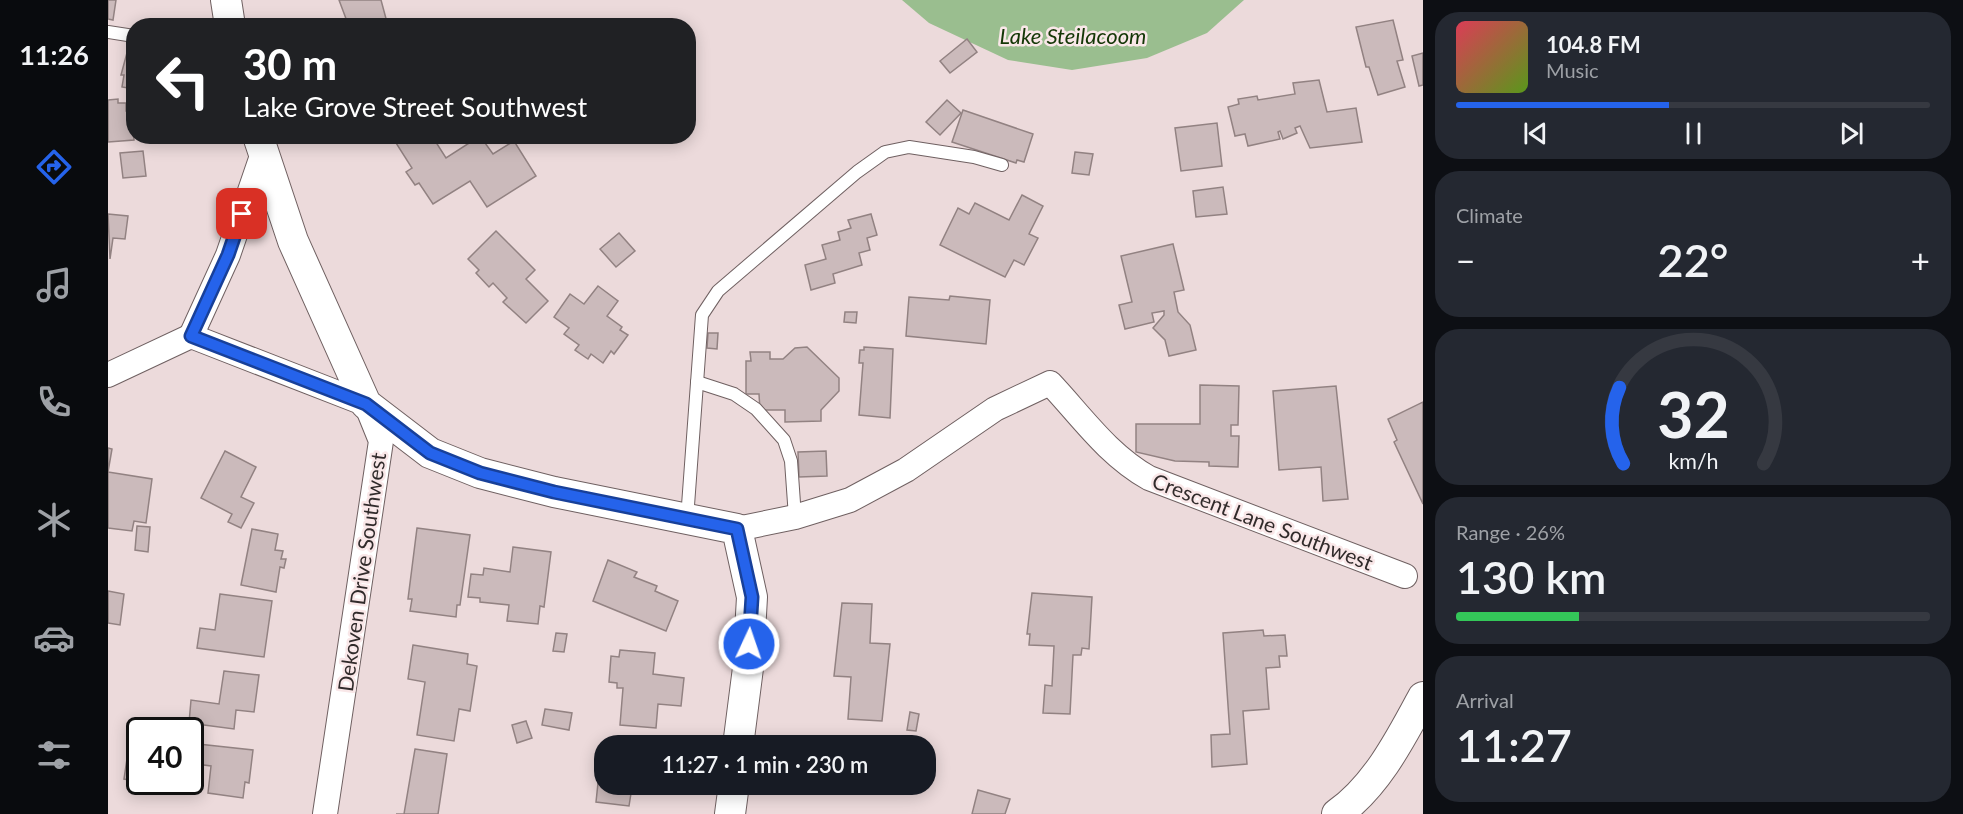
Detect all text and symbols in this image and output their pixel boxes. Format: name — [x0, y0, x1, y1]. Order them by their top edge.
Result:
water label: Lake Steilacoom — [1000, 22, 1146, 49]
text: 104.8 FM — [1546, 31, 1641, 58]
text: 11:26 — [19, 38, 89, 71]
text: 30 m — [243, 39, 337, 89]
icon: left — [144, 42, 222, 120]
text: Music — [1546, 58, 1599, 82]
text: Lake Grove Street Southwest — [243, 90, 587, 123]
icon: previous — [1519, 117, 1552, 150]
icon: pause — [1677, 117, 1710, 150]
icon: next — [1835, 117, 1868, 150]
icon: directions — [33, 146, 75, 188]
pin — [216, 188, 267, 239]
icon: arrive — [225, 197, 258, 230]
text: Climate — [1456, 203, 1523, 227]
text: 22° — [1658, 233, 1728, 287]
text: − — [1456, 240, 1475, 280]
text: + — [1911, 240, 1930, 280]
icon: music — [33, 264, 75, 306]
text: 32 — [1657, 376, 1729, 451]
icon: phone — [33, 381, 75, 423]
text: km/h — [1668, 448, 1718, 474]
street label: Dekoven Drive Southwest — [332, 450, 390, 693]
street label: Crescent Lane Southwest — [1149, 467, 1377, 575]
icon: climate — [33, 499, 75, 541]
text: Range · 26% — [1456, 520, 1565, 544]
text: 130 km — [1456, 550, 1606, 604]
position arrow — [717, 612, 781, 676]
icon: car — [33, 617, 75, 659]
text: Arrival — [1456, 688, 1514, 712]
speed limit sign: 40 — [126, 717, 204, 795]
text: 11:27 — [1456, 718, 1572, 772]
icon: filters — [33, 734, 75, 776]
text: 11:27 · 1 min · 230 m — [662, 751, 868, 778]

